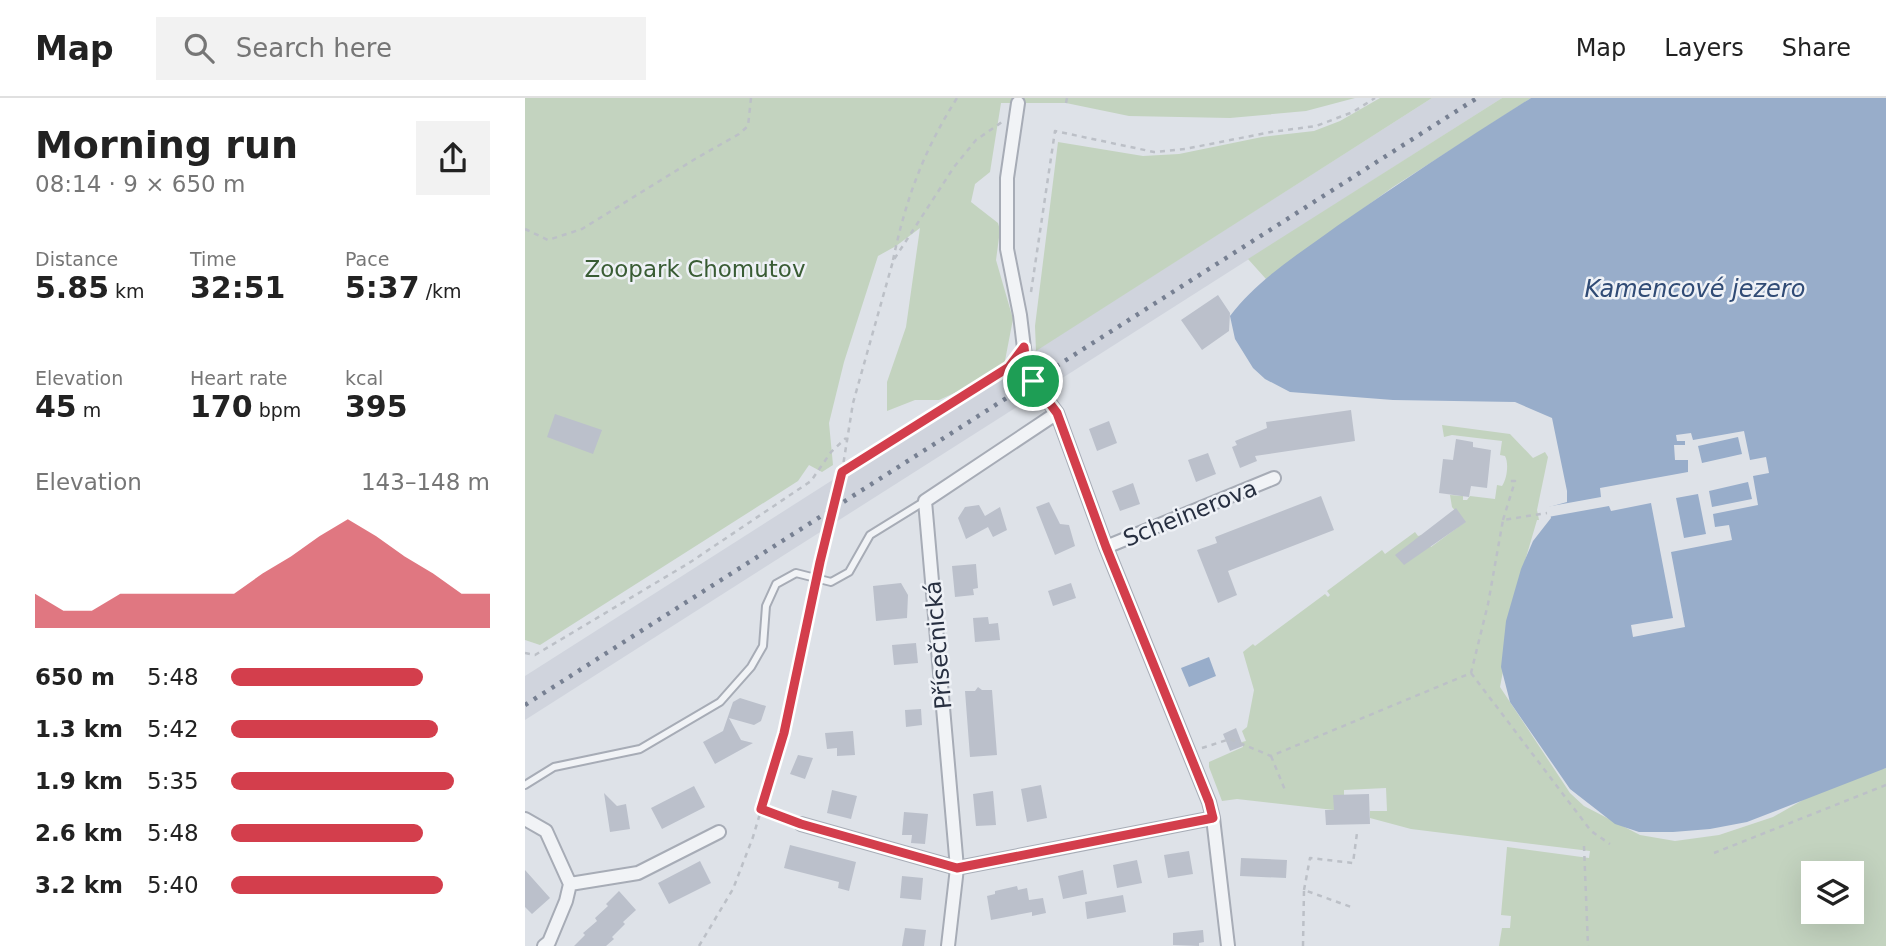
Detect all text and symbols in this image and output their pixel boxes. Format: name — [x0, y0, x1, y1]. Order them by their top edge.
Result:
search box — [156, 17, 646, 80]
text: Map — [35, 29, 114, 68]
icon: search — [180, 29, 218, 67]
text: Search here — [236, 33, 392, 63]
text: Map — [1576, 34, 1626, 62]
text: Layers — [1664, 34, 1744, 62]
text: Share — [1782, 34, 1851, 62]
button: share — [416, 121, 490, 195]
text: Morning run — [35, 123, 298, 167]
text: 08:14 · 9 × 650 m — [35, 171, 245, 197]
text: Distance — [35, 248, 118, 270]
text: Time — [190, 248, 237, 270]
text: Pace — [345, 248, 389, 270]
park label: Zoopark Chomutov — [584, 256, 806, 282]
text: 5.85 — [35, 270, 109, 305]
text: 32:51 — [190, 270, 286, 305]
text: 5:37 — [345, 270, 420, 305]
water label: Kamencové jezero — [1585, 275, 1805, 303]
text: km — [109, 280, 145, 302]
text: /km — [420, 280, 462, 302]
pin — [1003, 351, 1063, 411]
icon: arrive — [1014, 362, 1052, 400]
text: Elevation — [35, 367, 123, 389]
text: Heart rate — [190, 367, 288, 389]
text: kcal — [345, 367, 383, 389]
text: 45 — [35, 389, 77, 424]
text: 170 — [190, 389, 253, 424]
text: 395 — [345, 389, 408, 424]
text: m — [77, 399, 101, 421]
text: bpm — [253, 399, 301, 421]
text: Elevation — [35, 469, 142, 495]
text: 143–148 m — [361, 469, 490, 495]
street label: Scheinerova — [1119, 474, 1261, 552]
street label: Přísečnická — [919, 580, 957, 710]
text: 650 m — [35, 664, 115, 690]
text: 5:48 — [147, 664, 199, 690]
text: 1.3 km — [35, 716, 123, 742]
text: 5:42 — [147, 716, 199, 742]
text: 1.9 km — [35, 768, 123, 794]
text: 5:35 — [147, 768, 199, 794]
text: 2.6 km — [35, 820, 123, 846]
text: 5:48 — [147, 820, 199, 846]
map controls — [1801, 861, 1864, 924]
button: layers — [1801, 861, 1864, 924]
text: 3.2 km — [35, 872, 123, 898]
text: 5:40 — [147, 872, 199, 898]

